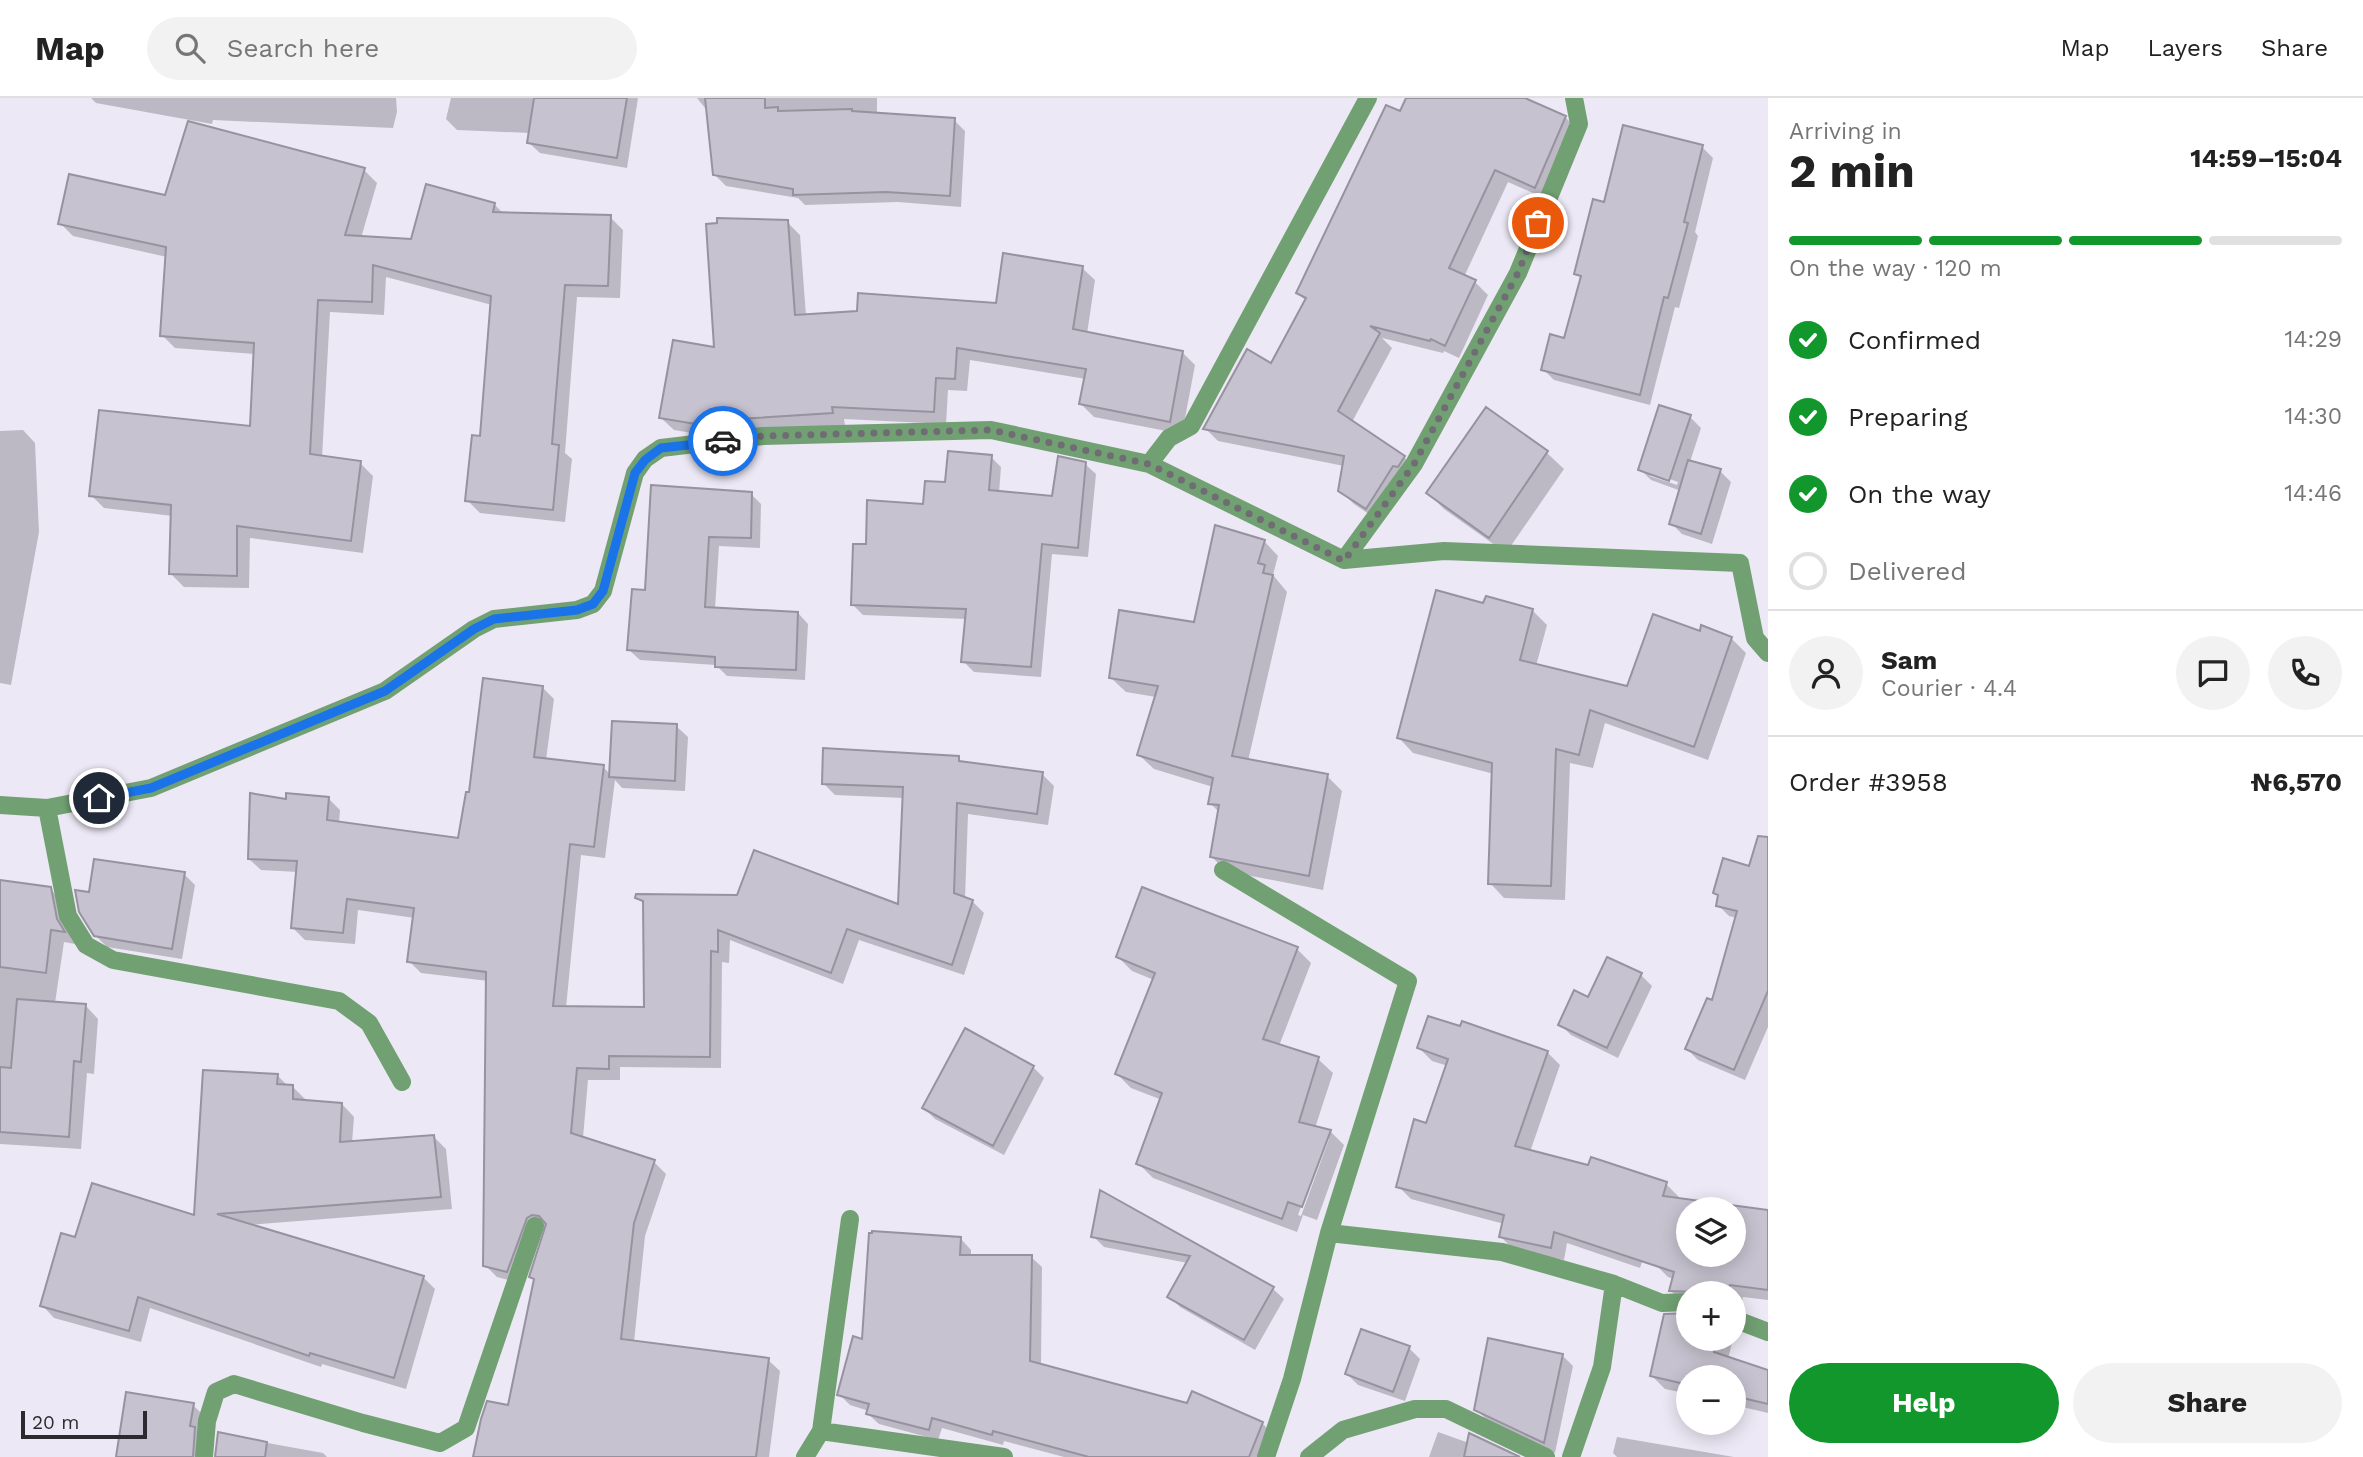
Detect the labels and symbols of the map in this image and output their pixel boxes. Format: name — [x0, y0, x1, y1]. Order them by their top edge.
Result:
pin — [1508, 193, 1568, 253]
courier — [688, 406, 758, 476]
pin — [69, 768, 129, 828]
scale bar — [21, 1408, 147, 1440]

